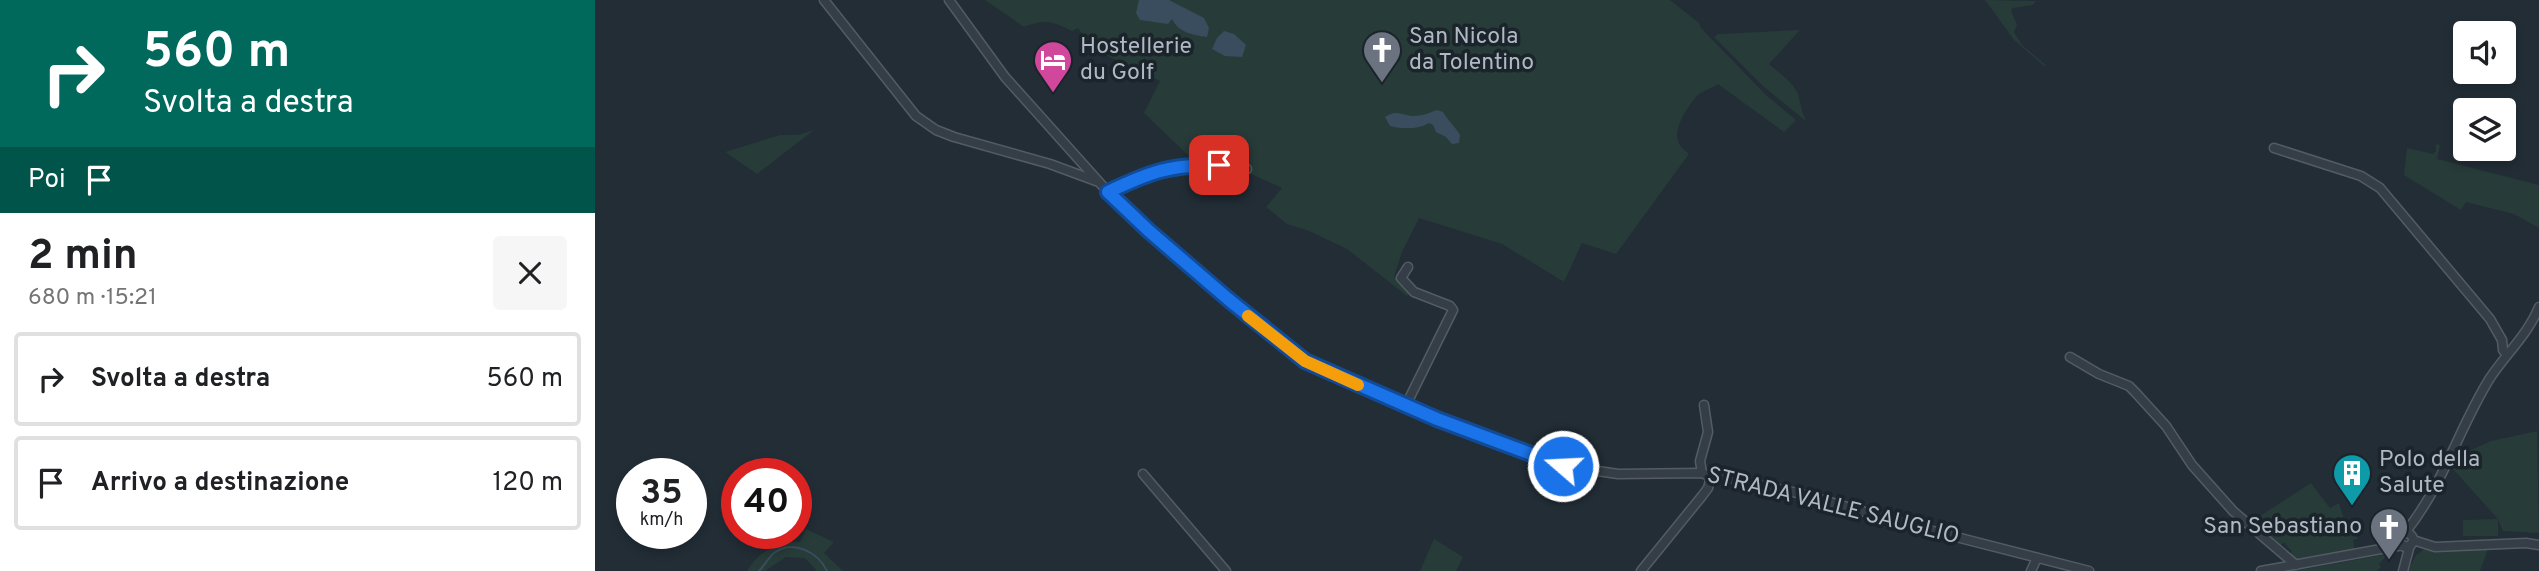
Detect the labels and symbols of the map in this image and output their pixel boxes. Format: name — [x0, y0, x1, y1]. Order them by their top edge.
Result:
place label: San Nicola da Tolentino — [1409, 23, 1534, 78]
church icon: San Nicola da Tolentino — [1361, 29, 1403, 84]
place label: Hostellerie du Golf — [1080, 33, 1192, 88]
hotel icon: Hostellerie du Golf — [1032, 39, 1074, 94]
pin — [1189, 135, 1249, 195]
position arrow — [1526, 429, 1600, 503]
place label: Polo della Salute — [2379, 446, 2480, 501]
building icon: Polo della Salute — [2331, 452, 2373, 507]
speed limit sign: 40 — [721, 458, 812, 549]
street label: STRADA VALLE SAUGLIO — [1704, 462, 1962, 552]
church icon: San Sebastiano — [2368, 506, 2410, 561]
place label: San Sebastiano — [2203, 513, 2362, 542]

